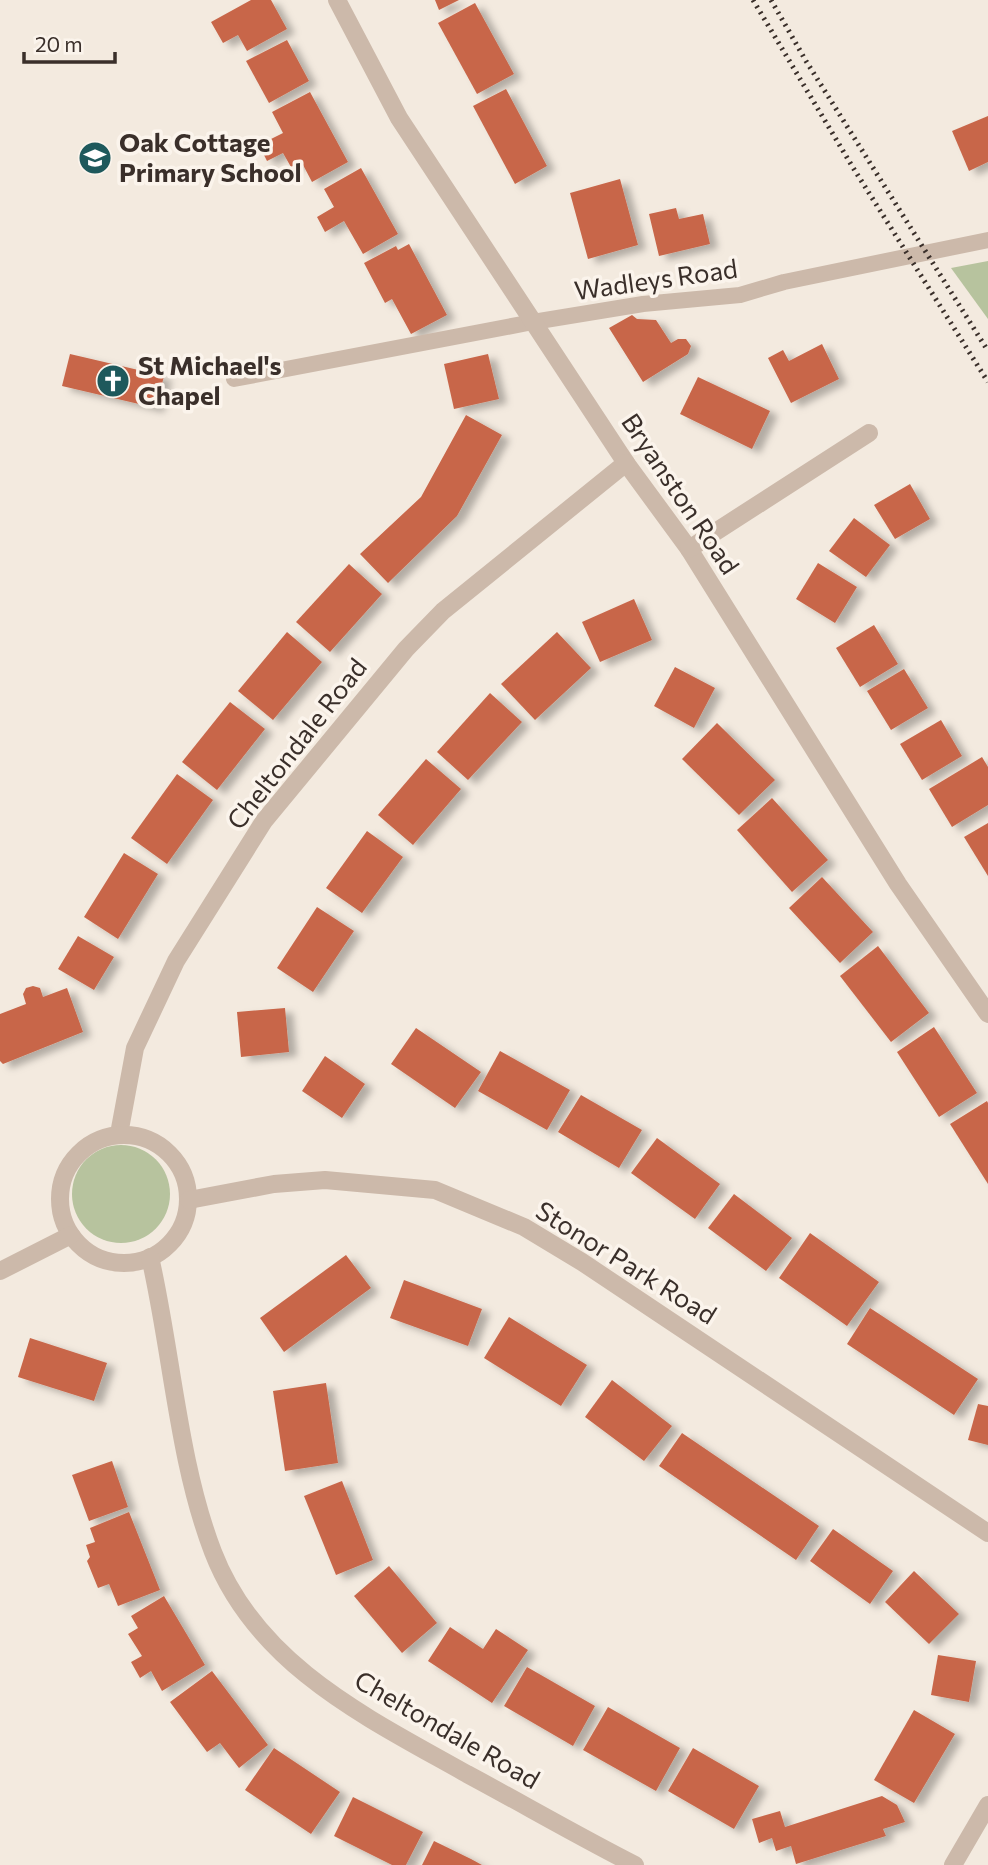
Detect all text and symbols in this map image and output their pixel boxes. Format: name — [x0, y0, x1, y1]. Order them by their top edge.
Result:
scale bar — [24, 21, 116, 65]
text: 20 m — [35, 31, 83, 56]
place label: Oak Cottage Primary School — [119, 126, 302, 187]
school or university icon: Oak Cottage Primary School — [76, 139, 114, 177]
street label: Wadleys Road — [572, 252, 739, 305]
place label: St Michael's Chapel — [138, 349, 282, 410]
church icon: St Michael's Chapel — [94, 362, 132, 400]
street label: Bryanston Road — [616, 407, 746, 579]
street label: Cheltondale Road — [219, 651, 372, 835]
street label: Stonor Park Road — [531, 1194, 723, 1330]
street label: Cheltondale Road — [350, 1663, 546, 1794]

